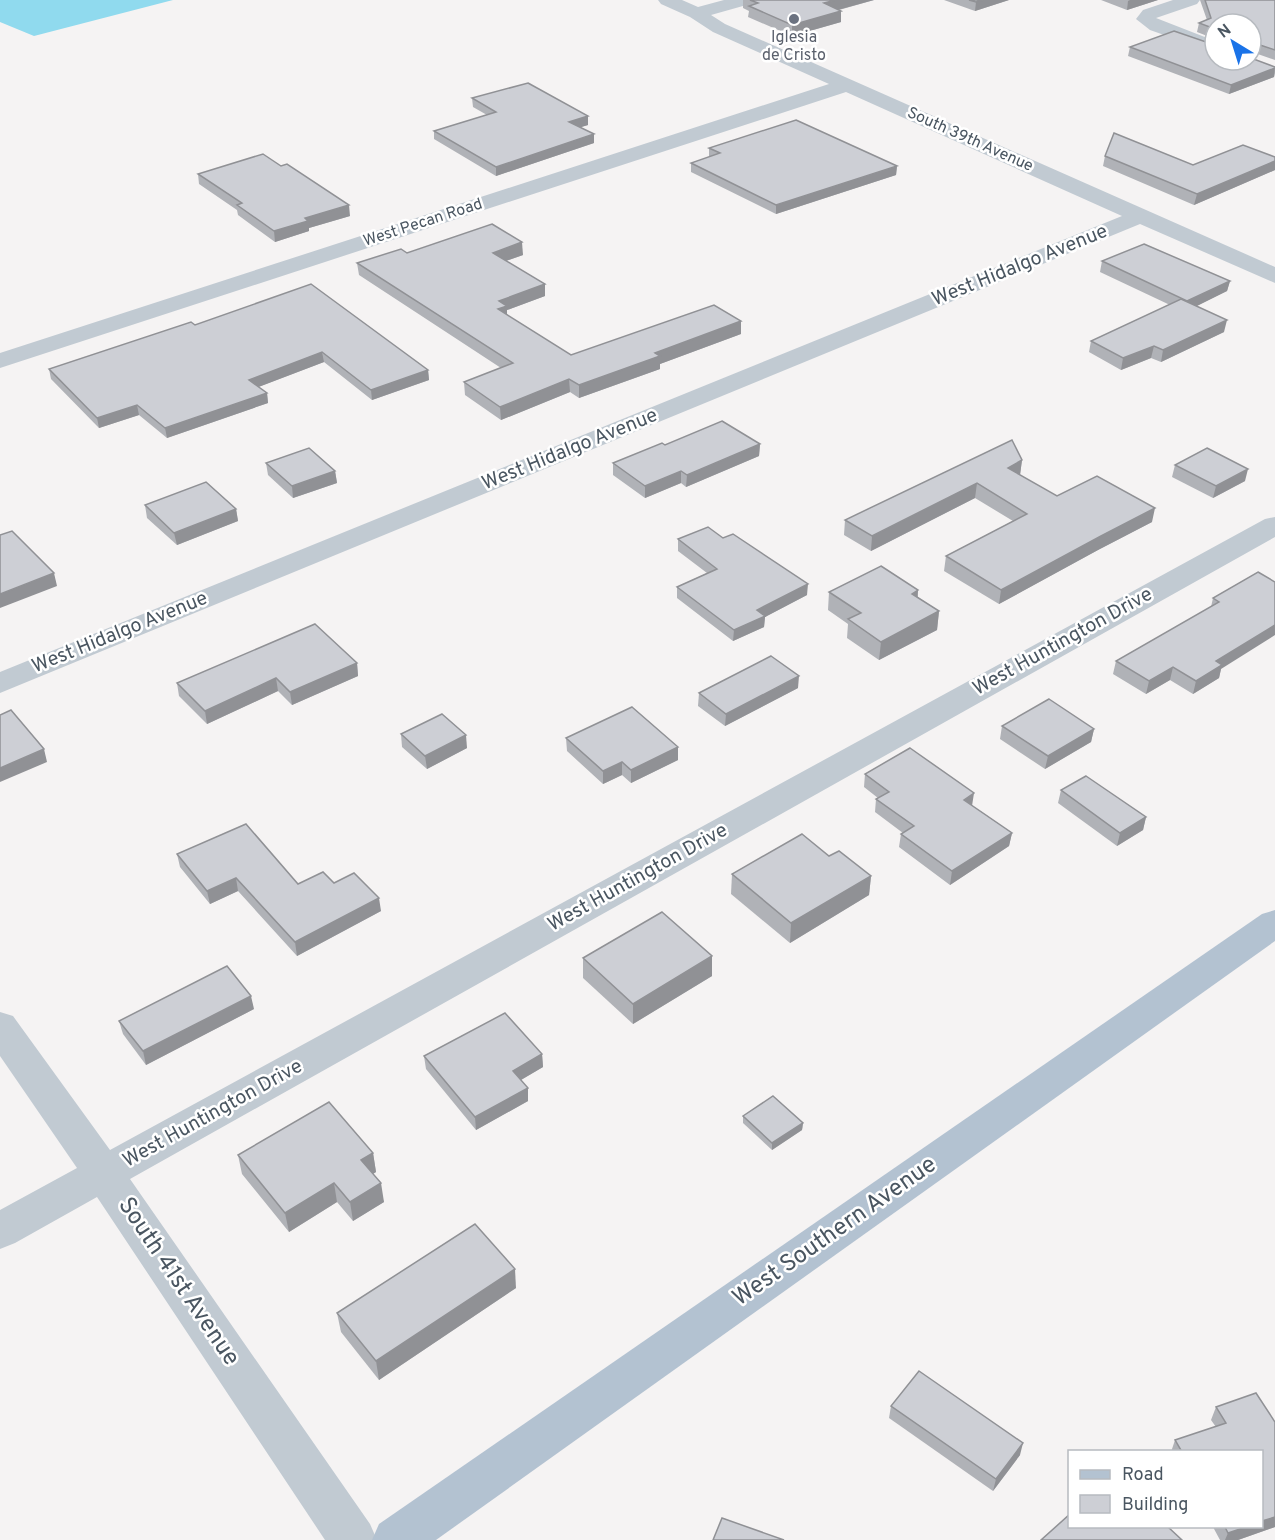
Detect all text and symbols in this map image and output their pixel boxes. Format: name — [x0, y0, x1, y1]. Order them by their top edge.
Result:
marker: Iglesia de Cristo — [787, 12, 801, 26]
north arrow — [1203, 12, 1263, 72]
text: N — [1214, 20, 1236, 43]
place label: Iglesia de Cristo — [762, 28, 826, 66]
street label: South 39th Avenue — [904, 103, 1036, 177]
street label: West Pecan Road — [361, 194, 485, 252]
street label: West Hidalgo Avenue — [928, 219, 1112, 313]
street label: West Hidalgo Avenue — [478, 403, 662, 497]
street label: West Huntington Drive — [969, 582, 1157, 702]
street label: West Hidalgo Avenue — [28, 586, 212, 680]
street label: West Huntington Drive — [544, 818, 732, 938]
street label: West Huntington Drive — [119, 1054, 307, 1174]
street label: West Southern Avenue — [727, 1150, 943, 1314]
street label: South 41st Avenue — [110, 1192, 246, 1372]
legend — [1068, 1450, 1263, 1528]
text: Road — [1122, 1464, 1164, 1487]
text: Building — [1122, 1494, 1188, 1517]

